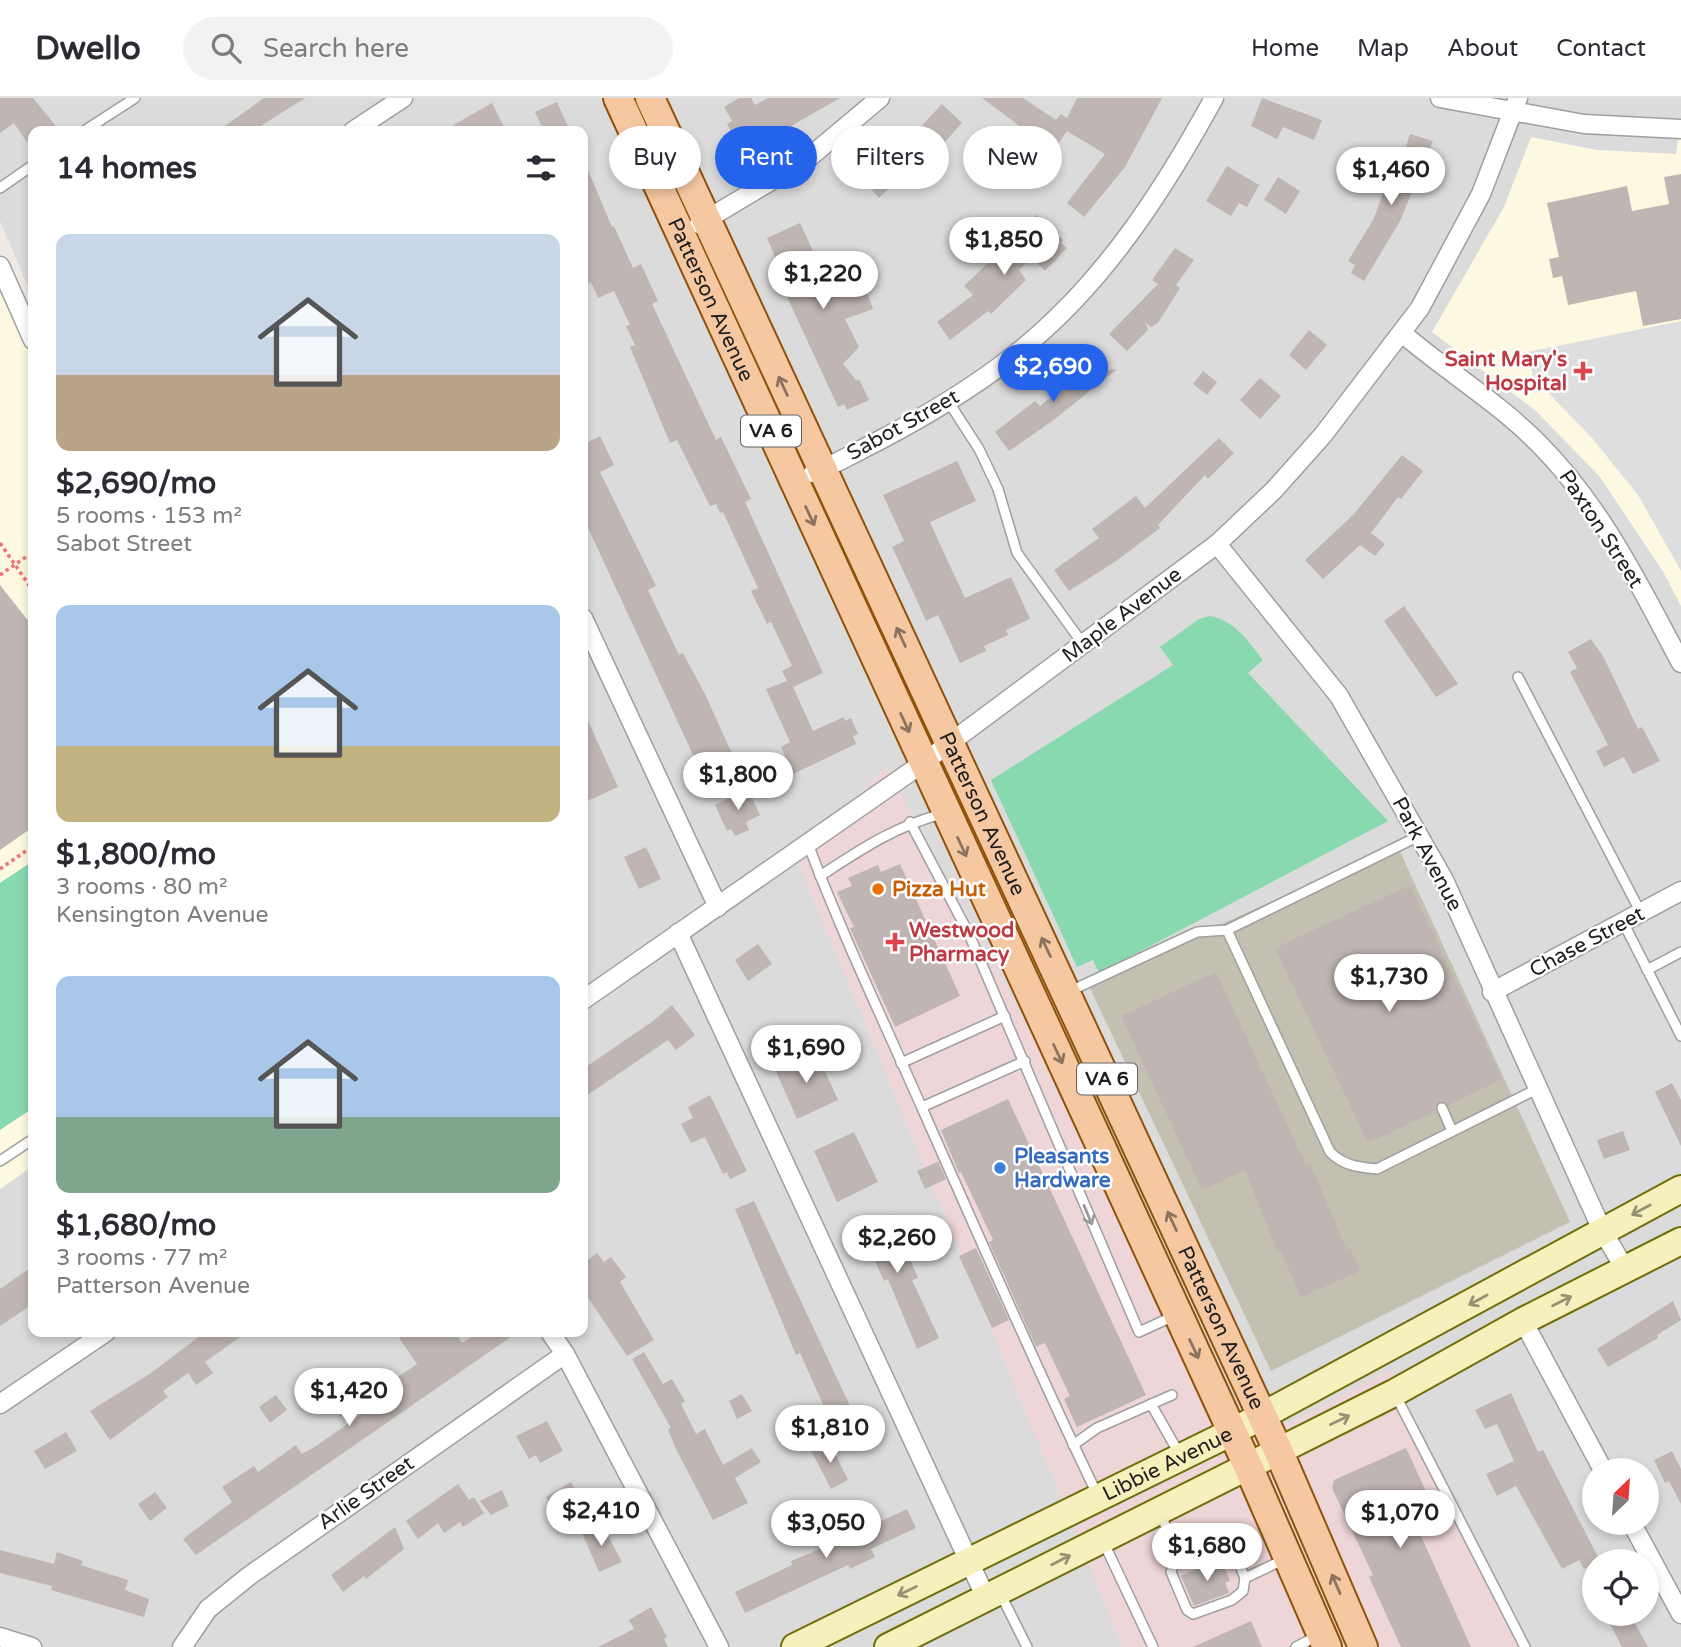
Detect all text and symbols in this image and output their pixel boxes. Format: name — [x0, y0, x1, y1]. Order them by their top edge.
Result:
search box — [183, 17, 673, 80]
text: Dwello — [35, 29, 141, 68]
icon: search — [207, 29, 245, 67]
text: Search here — [263, 33, 409, 64]
text: Home — [1251, 34, 1319, 63]
text: Map — [1357, 34, 1409, 63]
text: About — [1447, 34, 1518, 63]
text: Contact — [1556, 34, 1646, 63]
chip: Buy — [609, 126, 701, 189]
chip: Rent — [715, 126, 817, 189]
chip: Filters — [831, 126, 949, 189]
chip: New — [963, 126, 1062, 189]
pin: $1,460 — [1334, 148, 1448, 207]
icon: filters — [522, 149, 560, 187]
text: 14 homes — [56, 150, 197, 187]
text: $1,460 — [1352, 156, 1430, 184]
street label: Patterson Avenue — [662, 214, 759, 386]
pin: $1,850 — [947, 218, 1061, 277]
text: $1,850 — [965, 226, 1043, 254]
pin: $1,220 — [766, 252, 880, 311]
text: $1,220 — [784, 260, 862, 288]
icon: home — [245, 279, 371, 405]
pin: $2,690 — [996, 344, 1110, 404]
place label: Saint Mary's Hospital — [1445, 347, 1567, 396]
text: $2,690 — [1014, 353, 1092, 381]
marker: Saint Mary's Hospital — [1573, 361, 1593, 381]
one-way arrow — [776, 376, 790, 397]
street label: Sabot Street — [843, 384, 963, 466]
road number: VA 6 — [741, 416, 801, 446]
text: $2,690/mo — [56, 465, 216, 502]
street label: Paxton Street — [1554, 465, 1648, 593]
text: 5 rooms · 153 m² — [56, 502, 242, 530]
one-way arrow — [804, 505, 817, 526]
text: Sabot Street — [56, 530, 192, 558]
street label: Maple Avenue — [1057, 562, 1187, 668]
one-way arrow — [894, 626, 907, 648]
icon: home — [245, 650, 371, 776]
one-way arrow — [899, 712, 912, 733]
street label: Patterson Avenue — [934, 728, 1031, 899]
pin: $1,800 — [681, 752, 795, 812]
text: $1,800 — [699, 761, 777, 789]
street label: Park Avenue — [1387, 793, 1468, 915]
text: $1,800/mo — [56, 836, 216, 873]
one-way arrow — [956, 836, 969, 857]
text: 3 rooms · 80 m² — [56, 873, 227, 901]
place label: Pizza Hut — [892, 877, 986, 902]
marker: Pizza Hut — [870, 881, 886, 897]
text: Kensington Avenue — [56, 901, 269, 929]
street label: Chase Street — [1525, 901, 1649, 983]
place label: Westwood Pharmacy — [909, 918, 1014, 967]
marker: Westwood Pharmacy — [887, 934, 903, 950]
one-way arrow — [1038, 937, 1052, 958]
pin: $1,730 — [1332, 954, 1446, 1014]
text: $1,730 — [1350, 963, 1428, 991]
icon: home — [245, 1021, 371, 1147]
pin: $1,690 — [749, 1026, 863, 1085]
text: $1,690 — [767, 1034, 845, 1062]
one-way arrow — [1051, 1043, 1065, 1064]
road number: VA 6 — [1077, 1063, 1137, 1094]
place label: Pleasants Hardware — [1014, 1144, 1111, 1193]
marker: Pleasants Hardware — [992, 1160, 1008, 1176]
one-way arrow — [1082, 1203, 1095, 1225]
one-way arrow — [1632, 1203, 1652, 1217]
text: $1,680/mo — [56, 1207, 216, 1244]
one-way arrow — [1165, 1210, 1178, 1232]
pin: $2,260 — [840, 1216, 954, 1275]
text: $2,260 — [858, 1224, 936, 1252]
street label: Patterson Avenue — [1173, 1242, 1270, 1414]
text: 3 rooms · 77 m² — [56, 1244, 227, 1272]
text: Patterson Avenue — [56, 1272, 250, 1300]
one-way arrow — [1469, 1293, 1489, 1307]
one-way arrow — [1551, 1294, 1572, 1308]
one-way arrow — [1188, 1338, 1201, 1359]
pin: $1,420 — [292, 1368, 406, 1428]
text: $1,420 — [310, 1377, 388, 1405]
pin: $1,810 — [773, 1406, 887, 1465]
one-way arrow — [1329, 1413, 1350, 1427]
text: $1,810 — [791, 1414, 869, 1442]
street label: Libbie Avenue — [1098, 1421, 1237, 1506]
street label: Arlie Street — [313, 1451, 419, 1535]
north arrow — [1582, 1458, 1659, 1535]
map controls — [1582, 1458, 1659, 1626]
pin: $2,410 — [544, 1488, 658, 1548]
pin: $1,070 — [1343, 1490, 1457, 1550]
text: $2,410 — [562, 1497, 640, 1525]
text: $1,070 — [1361, 1499, 1439, 1527]
pin: $3,050 — [769, 1500, 883, 1560]
text: $3,050 — [787, 1509, 865, 1537]
pin: $1,680 — [1150, 1524, 1264, 1583]
text: $1,680 — [1168, 1532, 1246, 1560]
button: locate — [1582, 1549, 1659, 1626]
one-way arrow — [1050, 1553, 1071, 1567]
one-way arrow — [1329, 1574, 1342, 1596]
one-way arrow — [897, 1585, 918, 1599]

